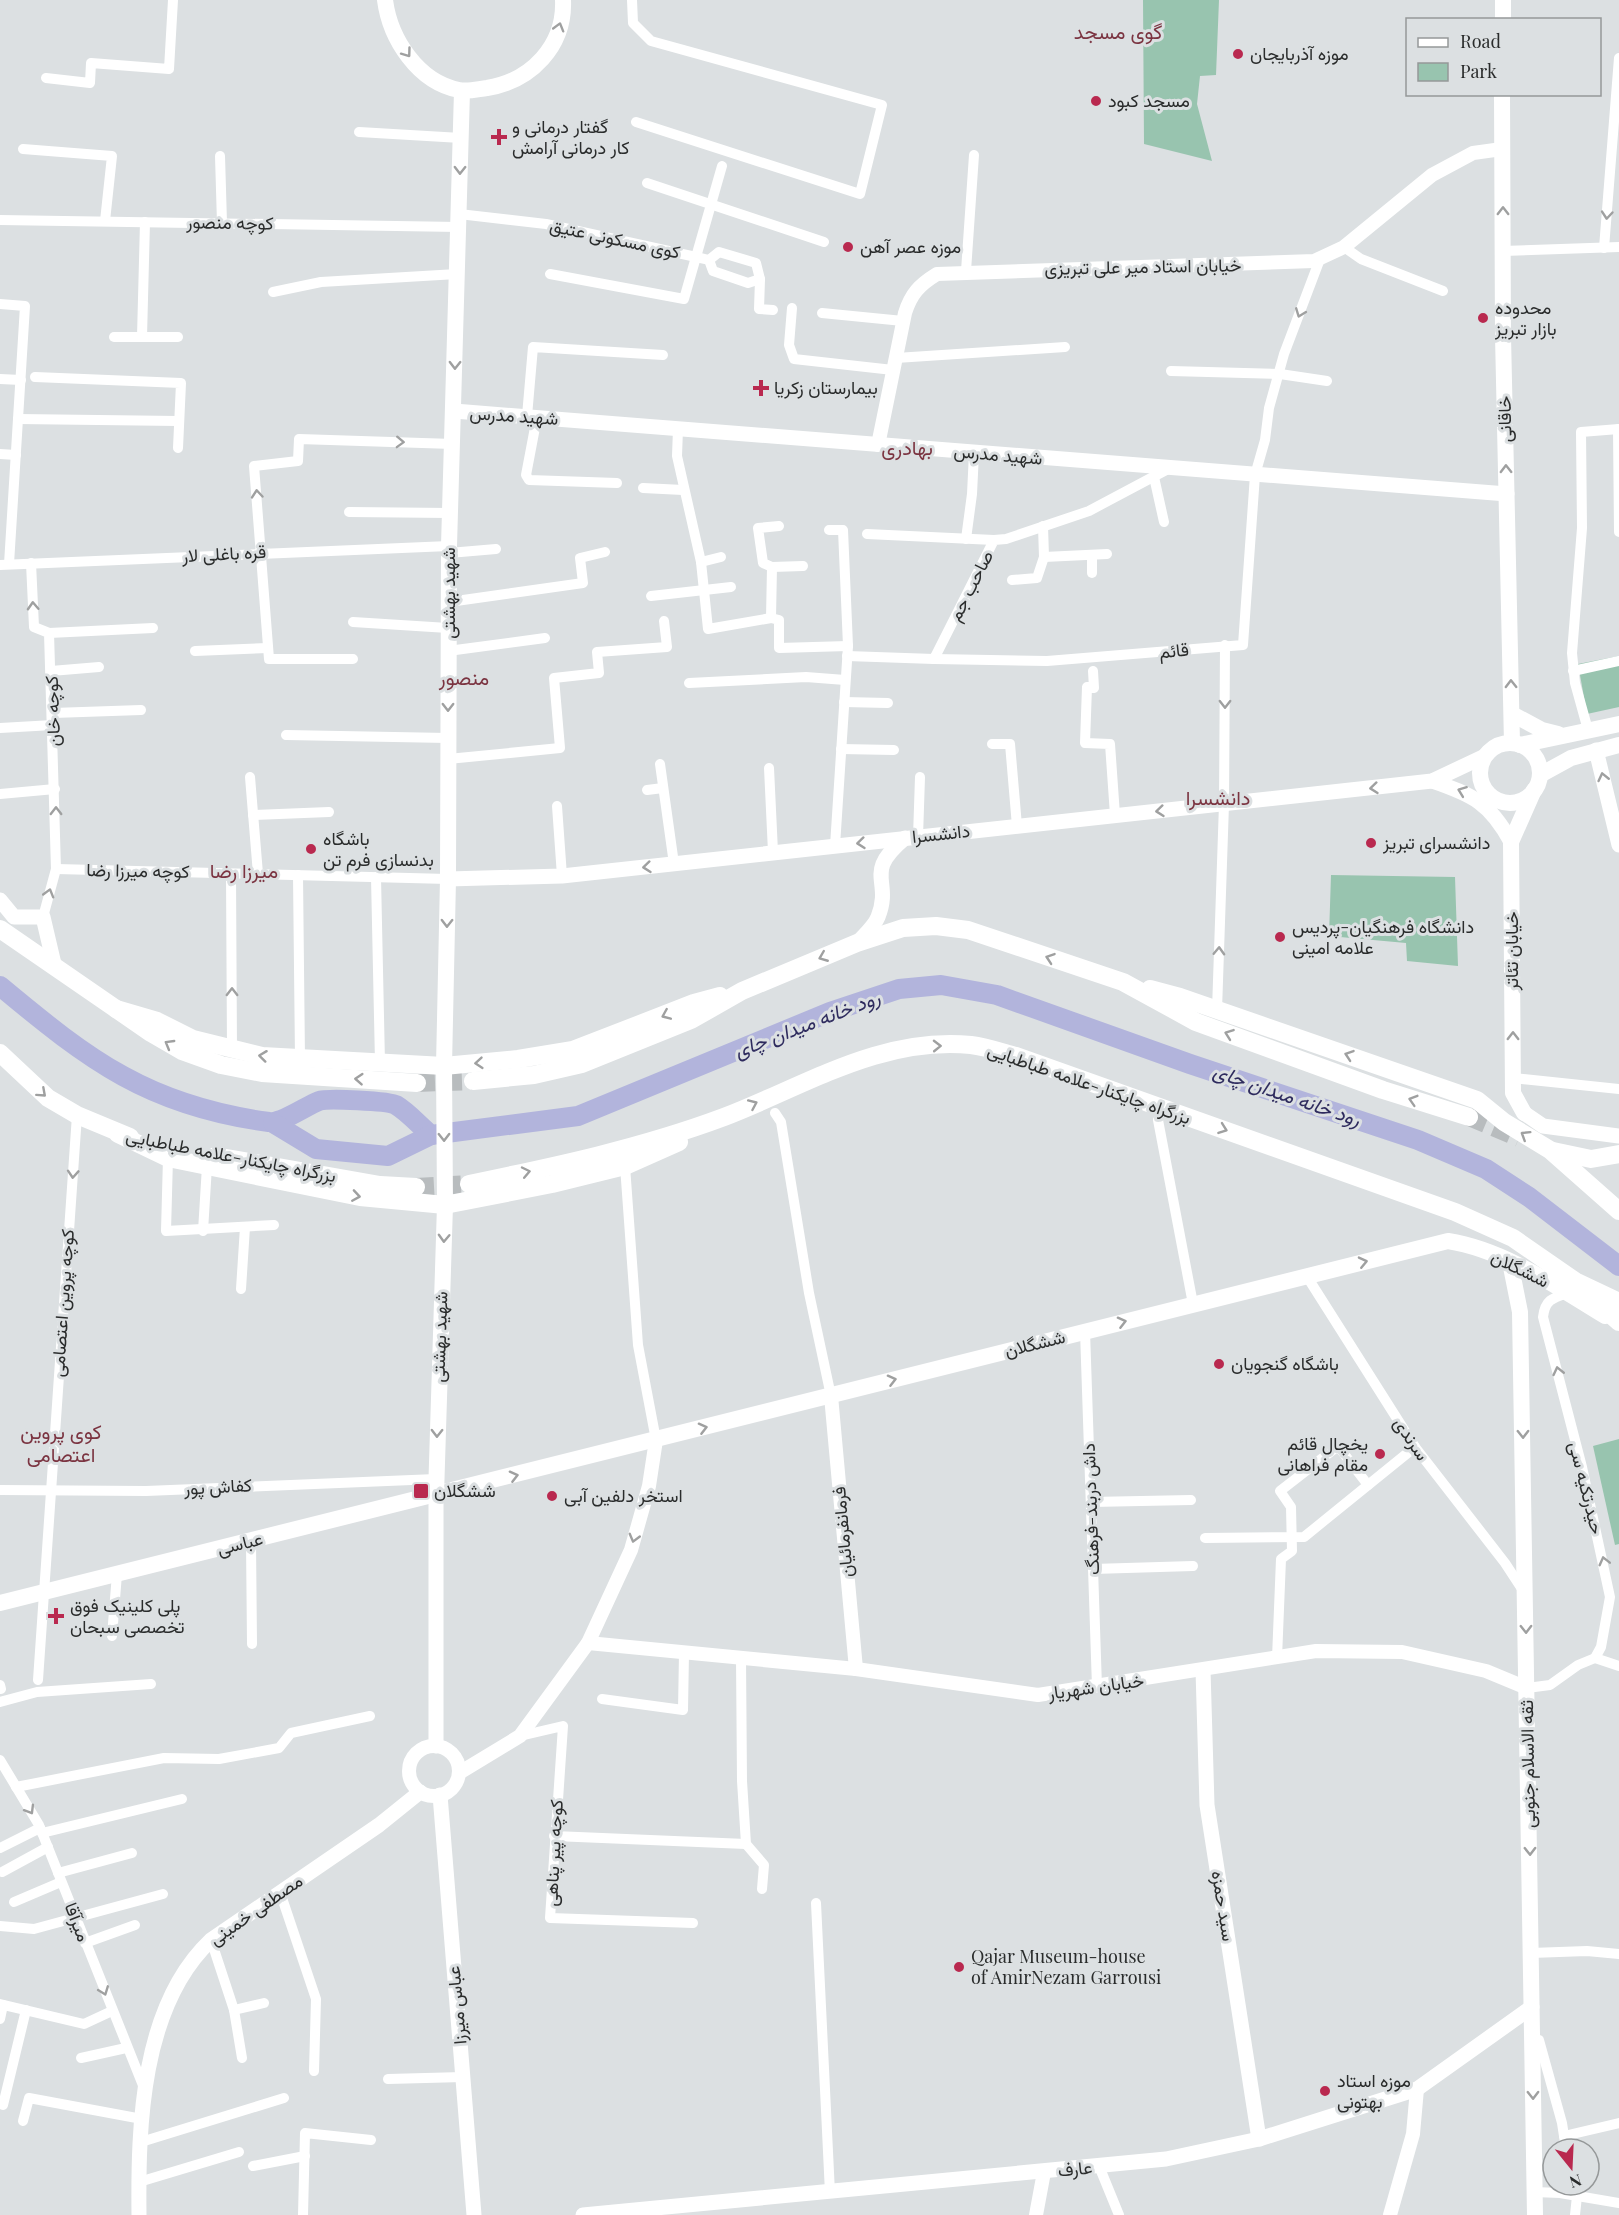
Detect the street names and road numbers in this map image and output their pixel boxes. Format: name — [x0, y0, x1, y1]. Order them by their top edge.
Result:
street label: کوچه منصور — [185, 209, 274, 236]
street label: کوی مسکونی عتیق — [548, 212, 683, 264]
street label: خیابان استاد میر علی تبریزی — [1044, 252, 1242, 280]
street label: خاقانی — [1492, 396, 1516, 442]
street label: شهید مدرس — [469, 400, 559, 430]
street label: شهید مدرس — [953, 438, 1043, 470]
street label: قره باغلی لار — [180, 539, 267, 567]
street label: صاحب جم — [942, 546, 999, 626]
street label: شهید بهشتى — [436, 547, 460, 639]
street label: قائم — [1158, 637, 1190, 664]
street label: کوچه خان — [39, 675, 66, 747]
street label: دانشسرا — [911, 818, 971, 848]
street label: کوچه میرزا رضا — [86, 857, 190, 884]
street label: خیابان تئاتر — [1499, 911, 1523, 992]
street label: بزرگراه چایکنار-علامه طباطبایی — [984, 1037, 1194, 1130]
street label: بزرگراه چایکنار-علامه طباطبایی — [124, 1123, 338, 1188]
street label: کوچه پروین اعتصامی — [45, 1228, 80, 1378]
street label: ششگلان — [1487, 1244, 1553, 1292]
street label: شهید بهشتى — [425, 1291, 453, 1383]
street label: ششگلان — [1002, 1324, 1068, 1362]
street label: سرندی — [1389, 1412, 1435, 1465]
street label: حیدرتکیه سی — [1564, 1439, 1610, 1536]
street label: داش دربند-فرهنگ — [1076, 1443, 1104, 1575]
street label: کفاش پور — [182, 1472, 253, 1501]
street label: فرمانفرمائیان — [826, 1486, 858, 1578]
street label: عباسى — [214, 1526, 265, 1560]
street label: خیابان شهریار — [1045, 1667, 1145, 1705]
street label: ثقه الاسلام جنوبی — [1514, 1700, 1541, 1828]
street label: کوچه پیر پناهی — [538, 1799, 569, 1907]
street label: مصطفی خمینی — [204, 1868, 307, 1950]
street label: سید حمزه — [1207, 1869, 1241, 1943]
street label: میرآقا — [60, 1899, 96, 1945]
street label: عباس میرزا — [441, 1965, 471, 2045]
street label: عارف — [1056, 2154, 1093, 2182]

